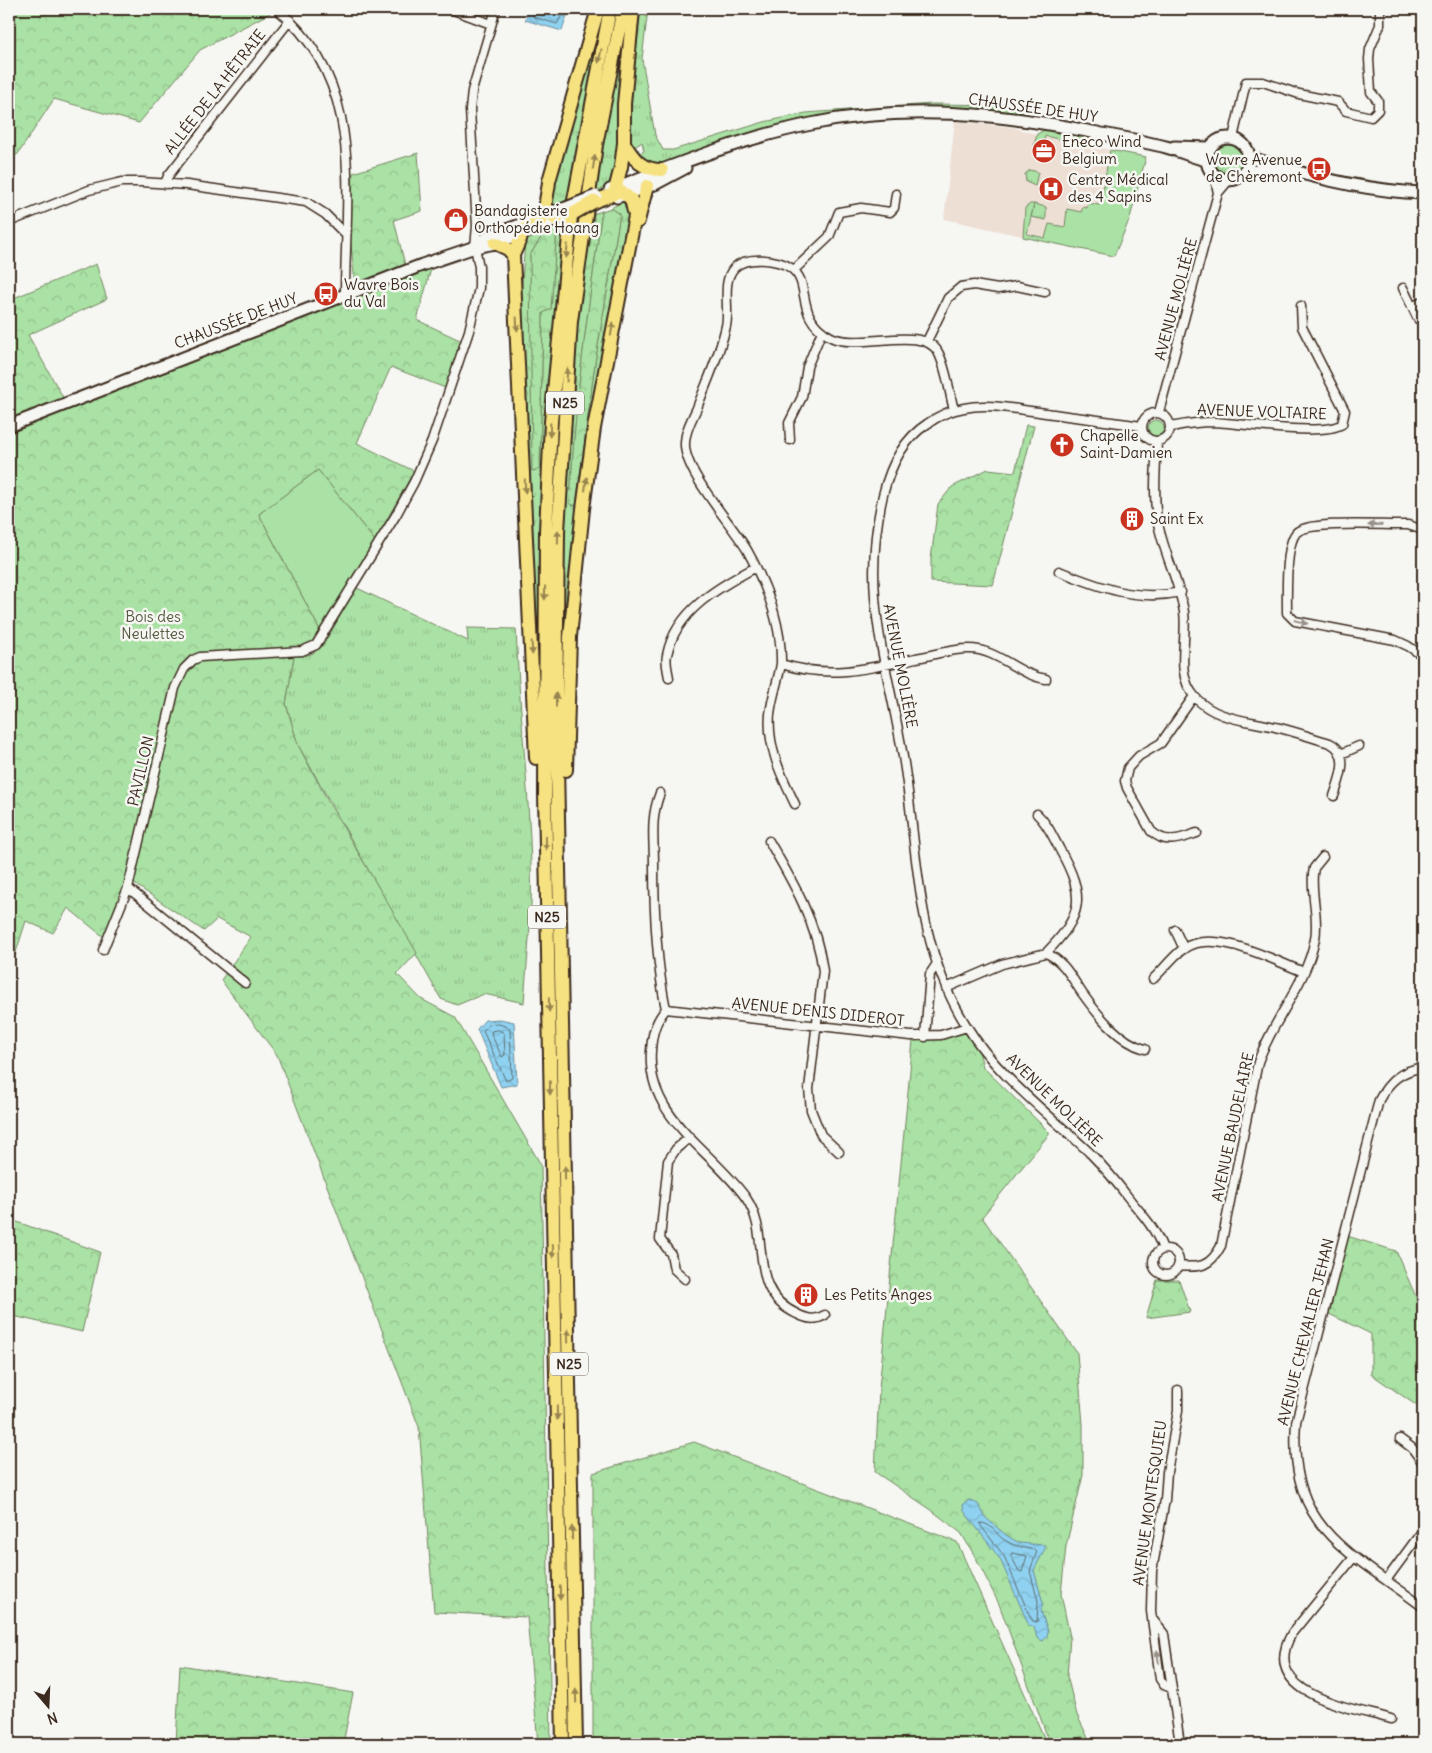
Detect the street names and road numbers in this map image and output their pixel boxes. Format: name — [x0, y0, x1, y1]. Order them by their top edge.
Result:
street label: ALLÉE DE LA HÊTRAIE — [160, 25, 269, 158]
street label: CHAUSSÉE DE HUY — [967, 89, 1100, 126]
street label: AVENUE MOLIÈRE — [1150, 235, 1201, 362]
street label: CHAUSSÉE DE HUY — [171, 288, 301, 353]
road number: N25 — [546, 392, 584, 414]
street label: AVENUE VOLTAIRE — [1197, 400, 1327, 423]
street label: AVENUE MOLIÈRE — [879, 602, 922, 730]
street label: PAVILLON — [123, 734, 158, 808]
road number: N25 — [528, 906, 566, 929]
street label: AVENUE DENIS DIDEROT — [731, 993, 905, 1030]
street label: AVENUE MOLIÈRE — [1002, 1049, 1106, 1150]
street label: AVENUE BAUDELAIRE — [1207, 1050, 1258, 1203]
street label: AVENUE CHEVALIER JEHAN — [1273, 1236, 1338, 1427]
road number: N25 — [550, 1352, 588, 1376]
street label: AVENUE MONTESQUIEU — [1129, 1419, 1171, 1587]

